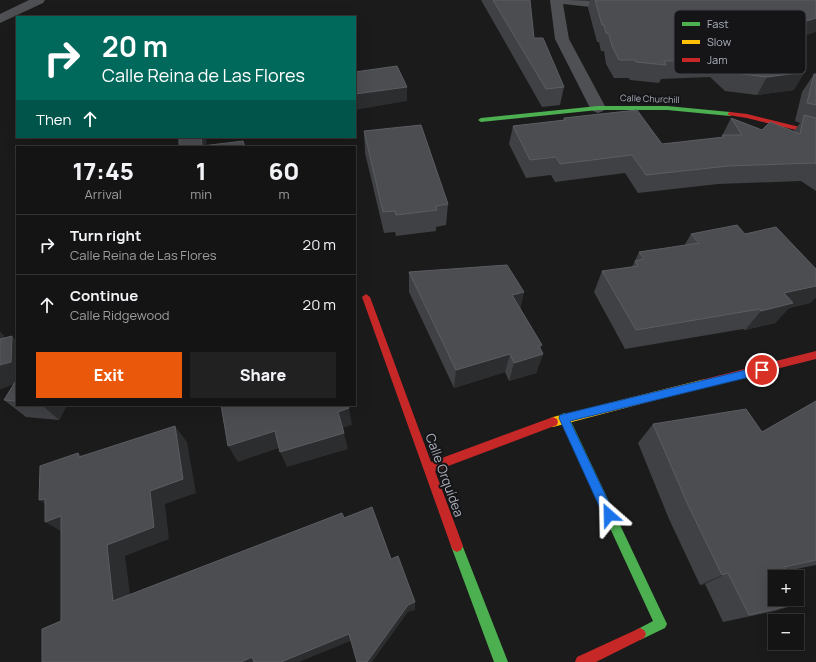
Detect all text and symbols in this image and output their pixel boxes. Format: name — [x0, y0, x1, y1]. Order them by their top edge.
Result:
legend — [674, 10, 806, 74]
text: Fast — [707, 16, 729, 31]
text: 20 m — [102, 27, 168, 65]
icon: right — [36, 32, 88, 84]
text: Slow — [707, 34, 732, 49]
text: Jam — [707, 52, 728, 67]
text: Calle Reina de Las Flores — [102, 63, 305, 87]
street label: Calle Churchill — [620, 91, 680, 106]
icon: ahead — [79, 108, 101, 130]
text: Then — [36, 109, 71, 130]
text: 17:45 — [72, 154, 134, 187]
text: 1 — [196, 154, 207, 187]
text: 60 — [268, 154, 300, 187]
text: Arrival — [85, 185, 122, 203]
text: min — [190, 185, 212, 203]
text: m — [278, 185, 290, 203]
text: Turn right — [70, 225, 141, 246]
icon: right — [36, 234, 58, 256]
text: 20 m — [303, 234, 336, 255]
text: Calle Reina de Las Flores — [70, 246, 217, 264]
text: Continue — [70, 285, 138, 306]
icon: ahead — [36, 294, 58, 316]
text: 20 m — [303, 294, 336, 315]
text: Calle Ridgewood — [70, 306, 170, 324]
button: Exit — [36, 352, 182, 398]
button: Share — [190, 352, 336, 398]
pin — [745, 353, 779, 387]
icon: arrive — [751, 359, 773, 381]
street label: Calle Orquídea — [422, 431, 468, 519]
position arrow — [588, 494, 630, 536]
map controls — [768, 570, 804, 650]
button: + — [768, 570, 804, 606]
button: − — [768, 614, 804, 650]

